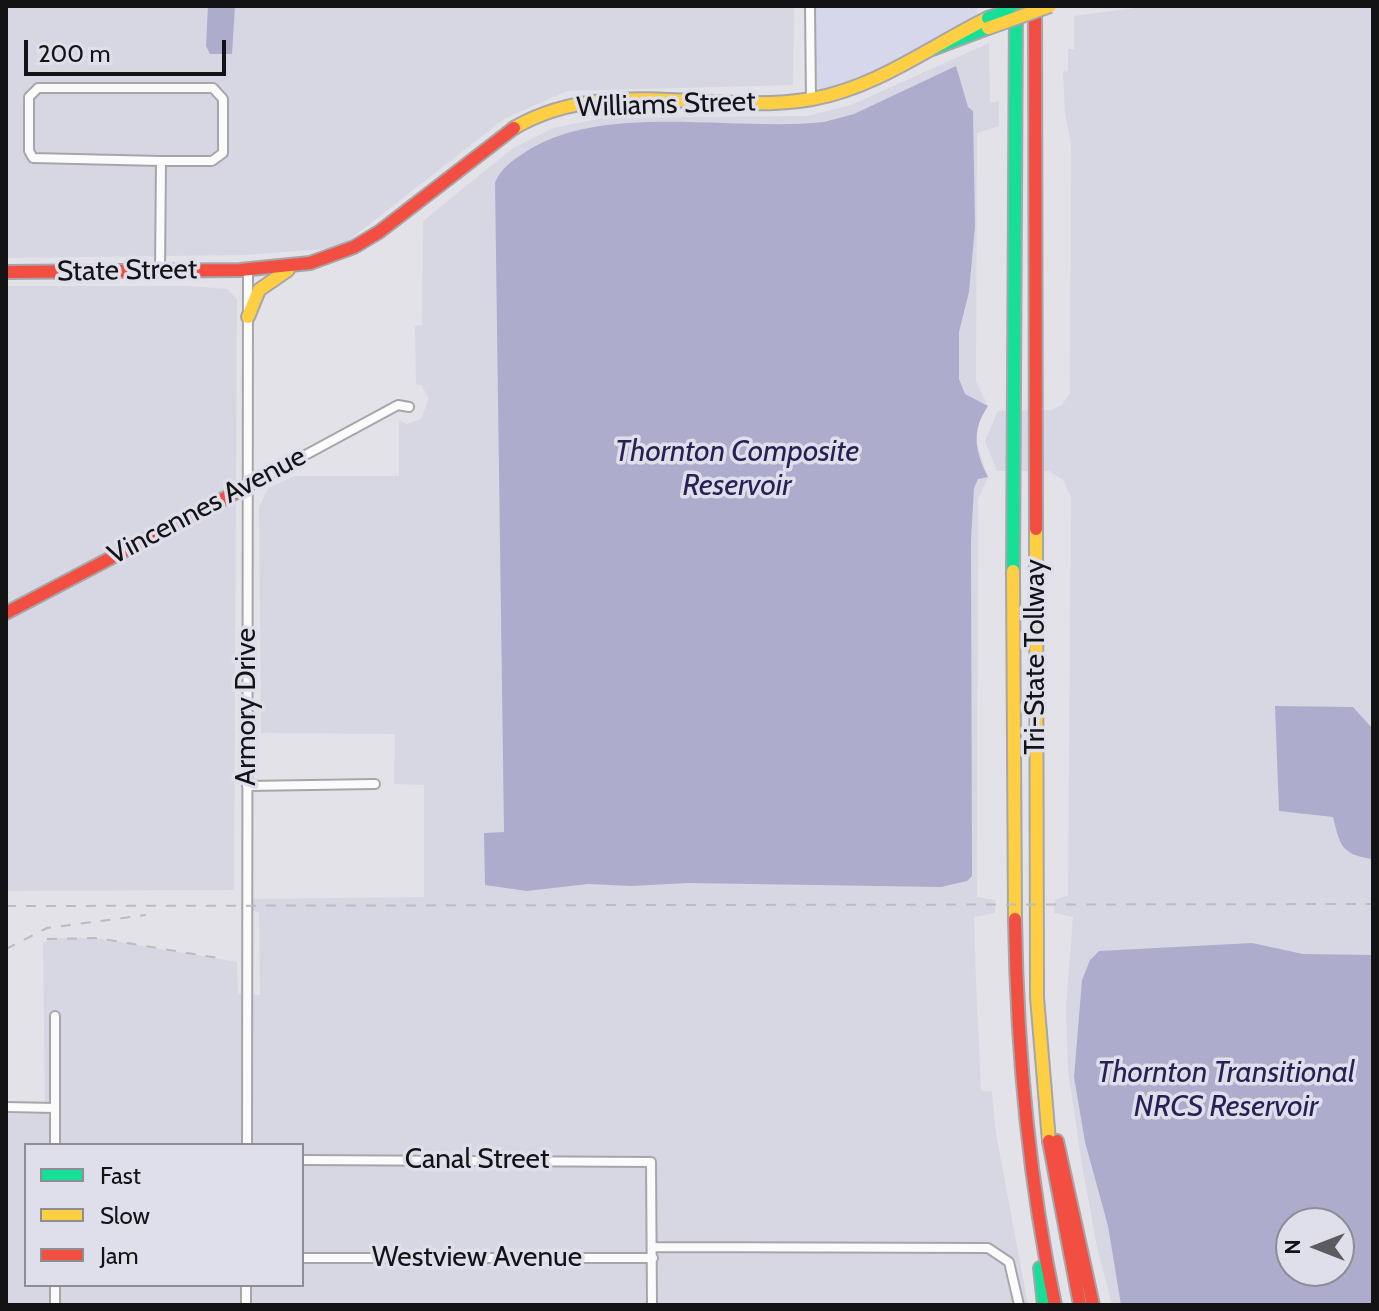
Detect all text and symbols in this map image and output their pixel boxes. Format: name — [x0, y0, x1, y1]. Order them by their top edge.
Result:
scale bar — [28, 24, 230, 74]
text: 200 m — [38, 39, 111, 68]
street label: Williams Street — [576, 85, 756, 125]
street label: State Street — [56, 253, 198, 289]
water label: Thornton Composite Reservoir — [615, 434, 859, 504]
street label: Vincennes Avenue — [102, 440, 312, 572]
street label: Tri-State Tollway — [1019, 559, 1053, 755]
street label: Armory Drive — [230, 628, 264, 786]
water label: Thornton Transitional NRCS Reservoir — [1097, 1055, 1355, 1126]
legend — [24, 1143, 304, 1287]
street label: Canal Street — [405, 1143, 549, 1177]
text: Fast — [100, 1161, 141, 1190]
text: Slow — [100, 1201, 150, 1230]
north arrow — [1275, 1207, 1355, 1287]
text: N — [1279, 1239, 1306, 1255]
text: Jam — [100, 1241, 138, 1270]
street label: Westview Avenue — [372, 1241, 582, 1275]

